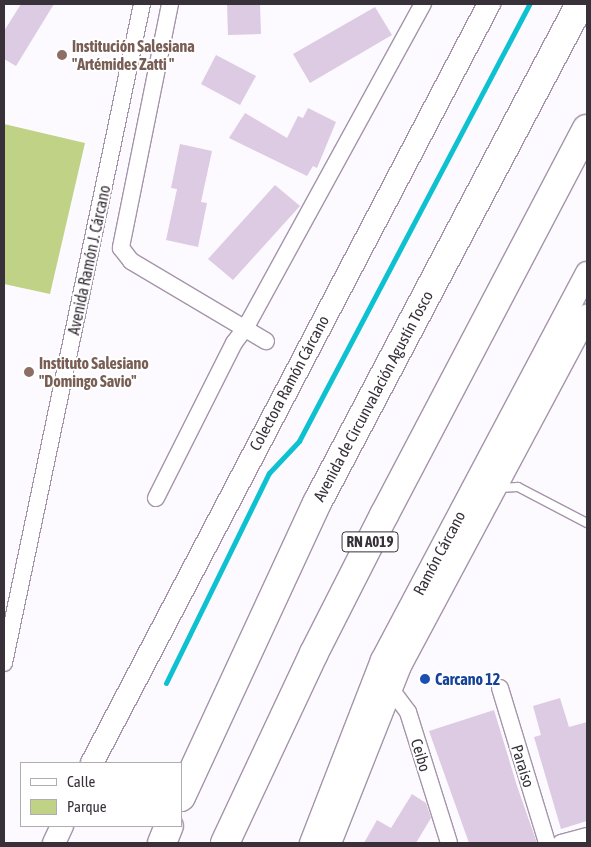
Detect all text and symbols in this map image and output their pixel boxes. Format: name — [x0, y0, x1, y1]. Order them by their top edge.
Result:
place label: Institución Salesiana "Artémides Zatti " — [72, 36, 195, 74]
marker: Institución Salesiana "Artémides Zatti " — [56, 49, 68, 61]
street label: Avenida Ramón J. Cárcano — [64, 183, 114, 337]
street label: Avenida de Circunvalación Agustín Tosco — [309, 287, 437, 505]
street label: Colectora Ramón Cárcano — [245, 312, 333, 454]
place label: Instituto Salesiano "Domingo Savio" — [39, 353, 149, 391]
marker: Instituto Salesiano "Domingo Savio" — [23, 366, 35, 378]
street label: Ramón Cárcano — [409, 508, 469, 598]
road number: RN A019 — [341, 530, 399, 554]
place label: Carcano 12 — [435, 669, 500, 689]
marker: Carcano 12 — [419, 673, 431, 685]
street label: Ceibo — [407, 736, 435, 774]
street label: Paraiso — [507, 742, 539, 790]
legend — [20, 762, 182, 827]
text: Calle — [67, 773, 95, 790]
text: Parque — [67, 798, 107, 815]

